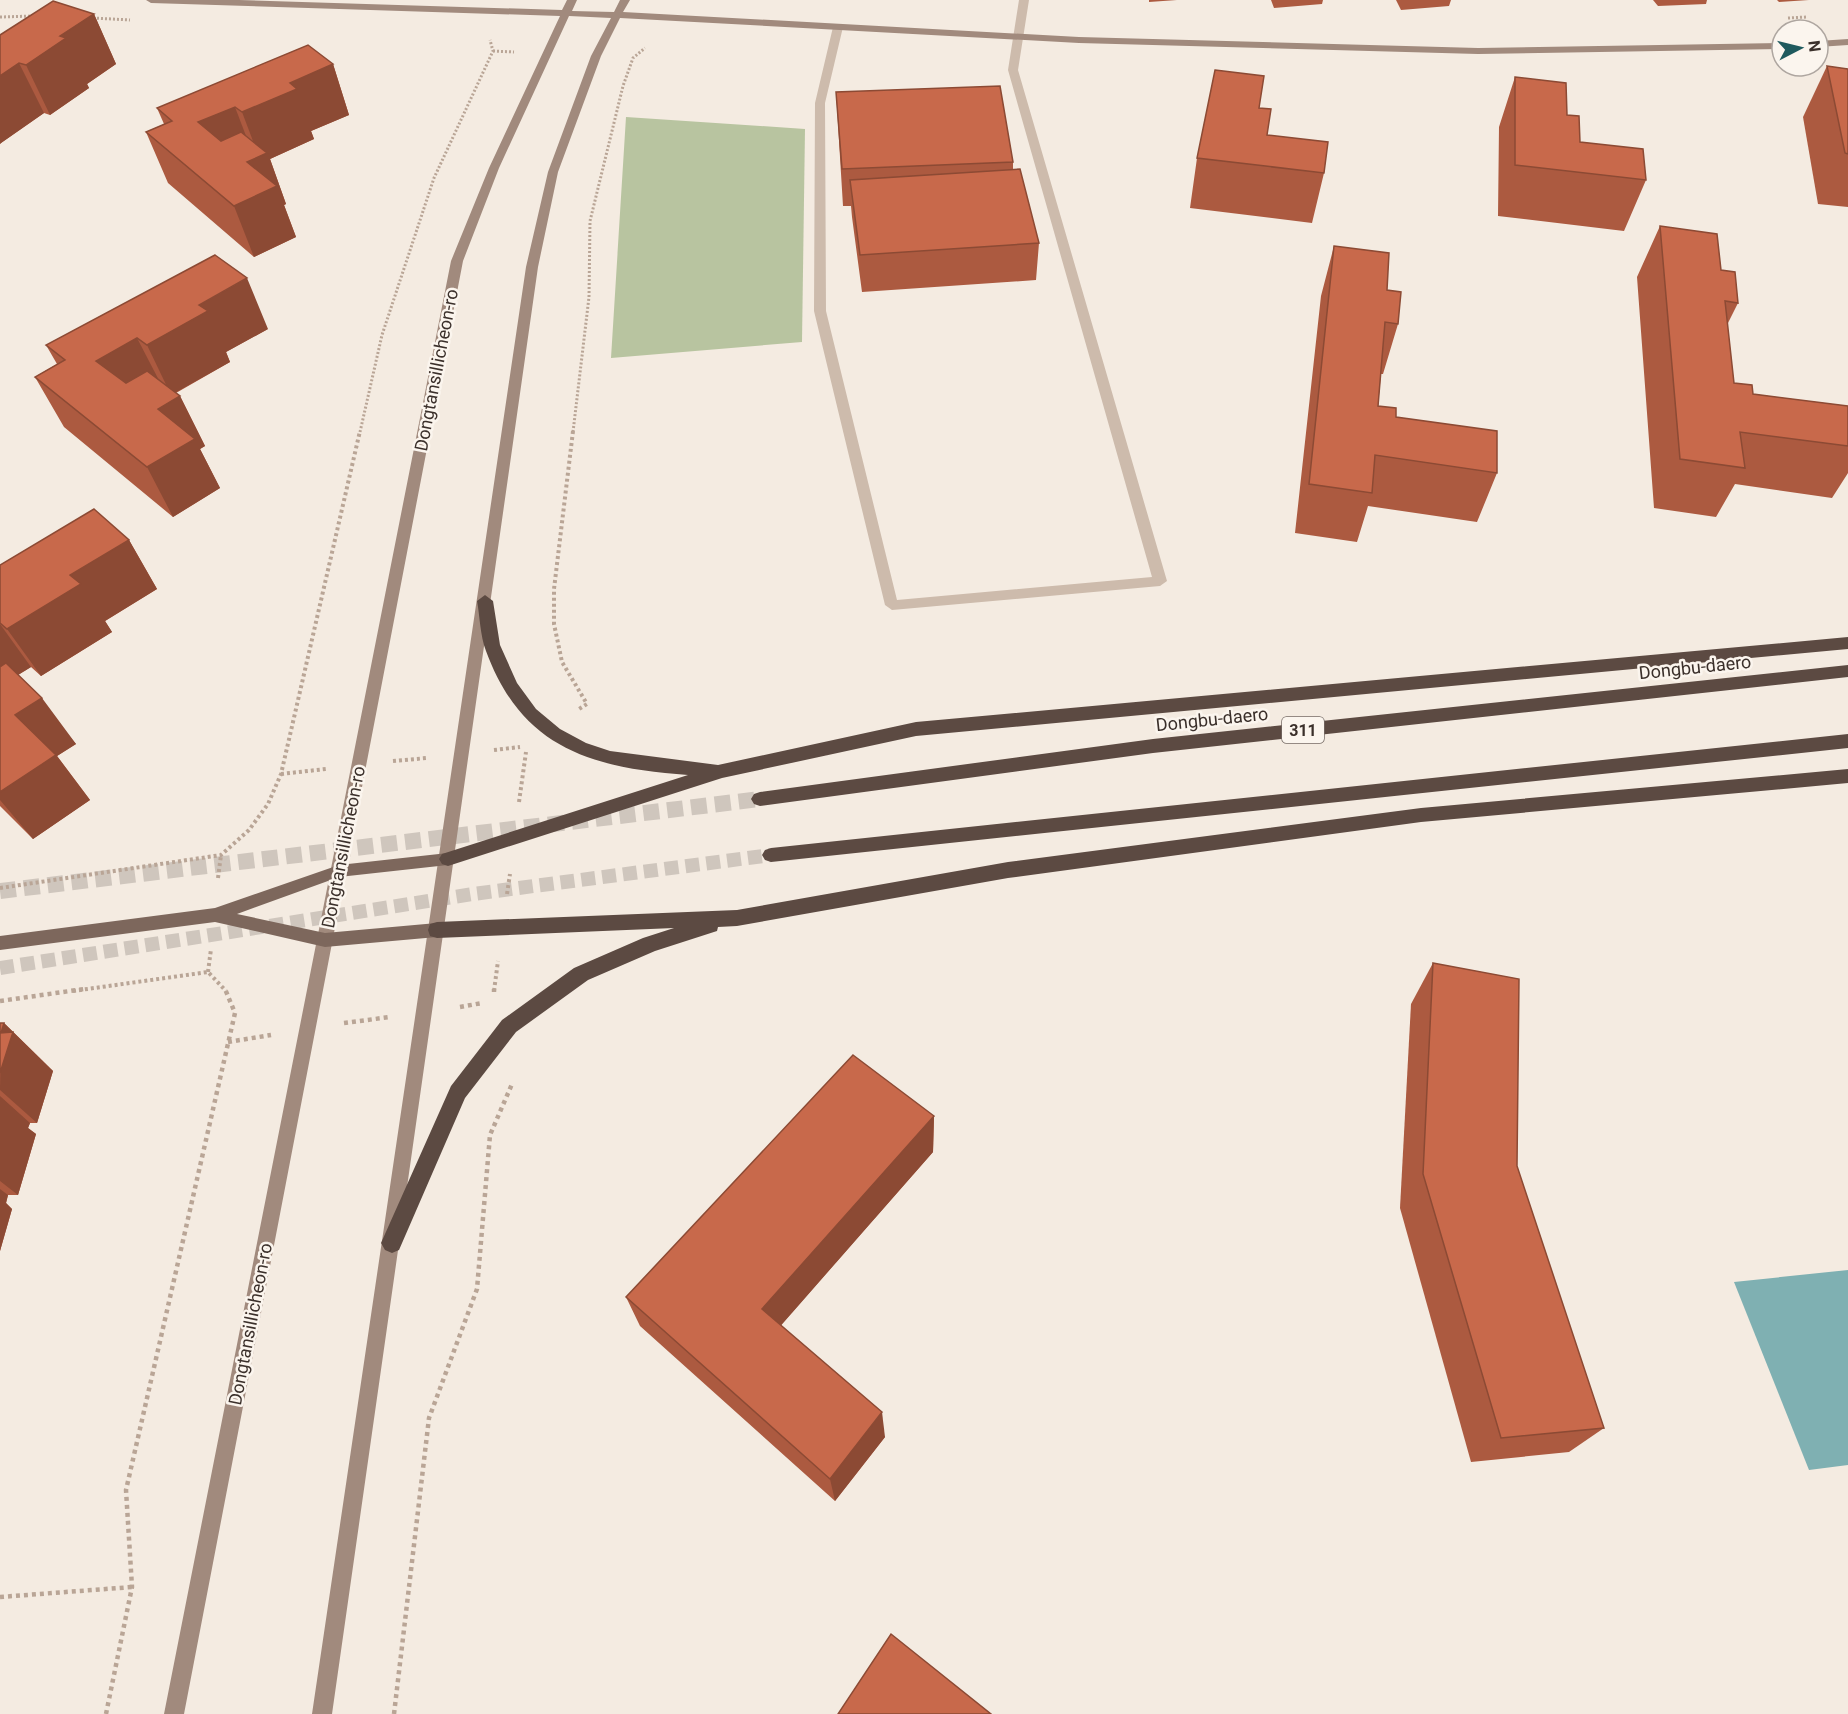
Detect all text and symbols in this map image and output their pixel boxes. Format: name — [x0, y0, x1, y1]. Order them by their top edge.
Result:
north arrow — [1770, 18, 1830, 78]
text: N — [1804, 39, 1825, 53]
street label: Dongtansillicheon-ro — [410, 287, 462, 453]
street label: Dongbu-daero — [1638, 651, 1752, 683]
street label: Dongbu-daero — [1155, 703, 1269, 735]
road number: 311 — [1282, 717, 1324, 743]
street label: Dongtansillicheon-ro — [317, 764, 369, 930]
street label: Dongtansillicheon-ro — [224, 1241, 276, 1407]

